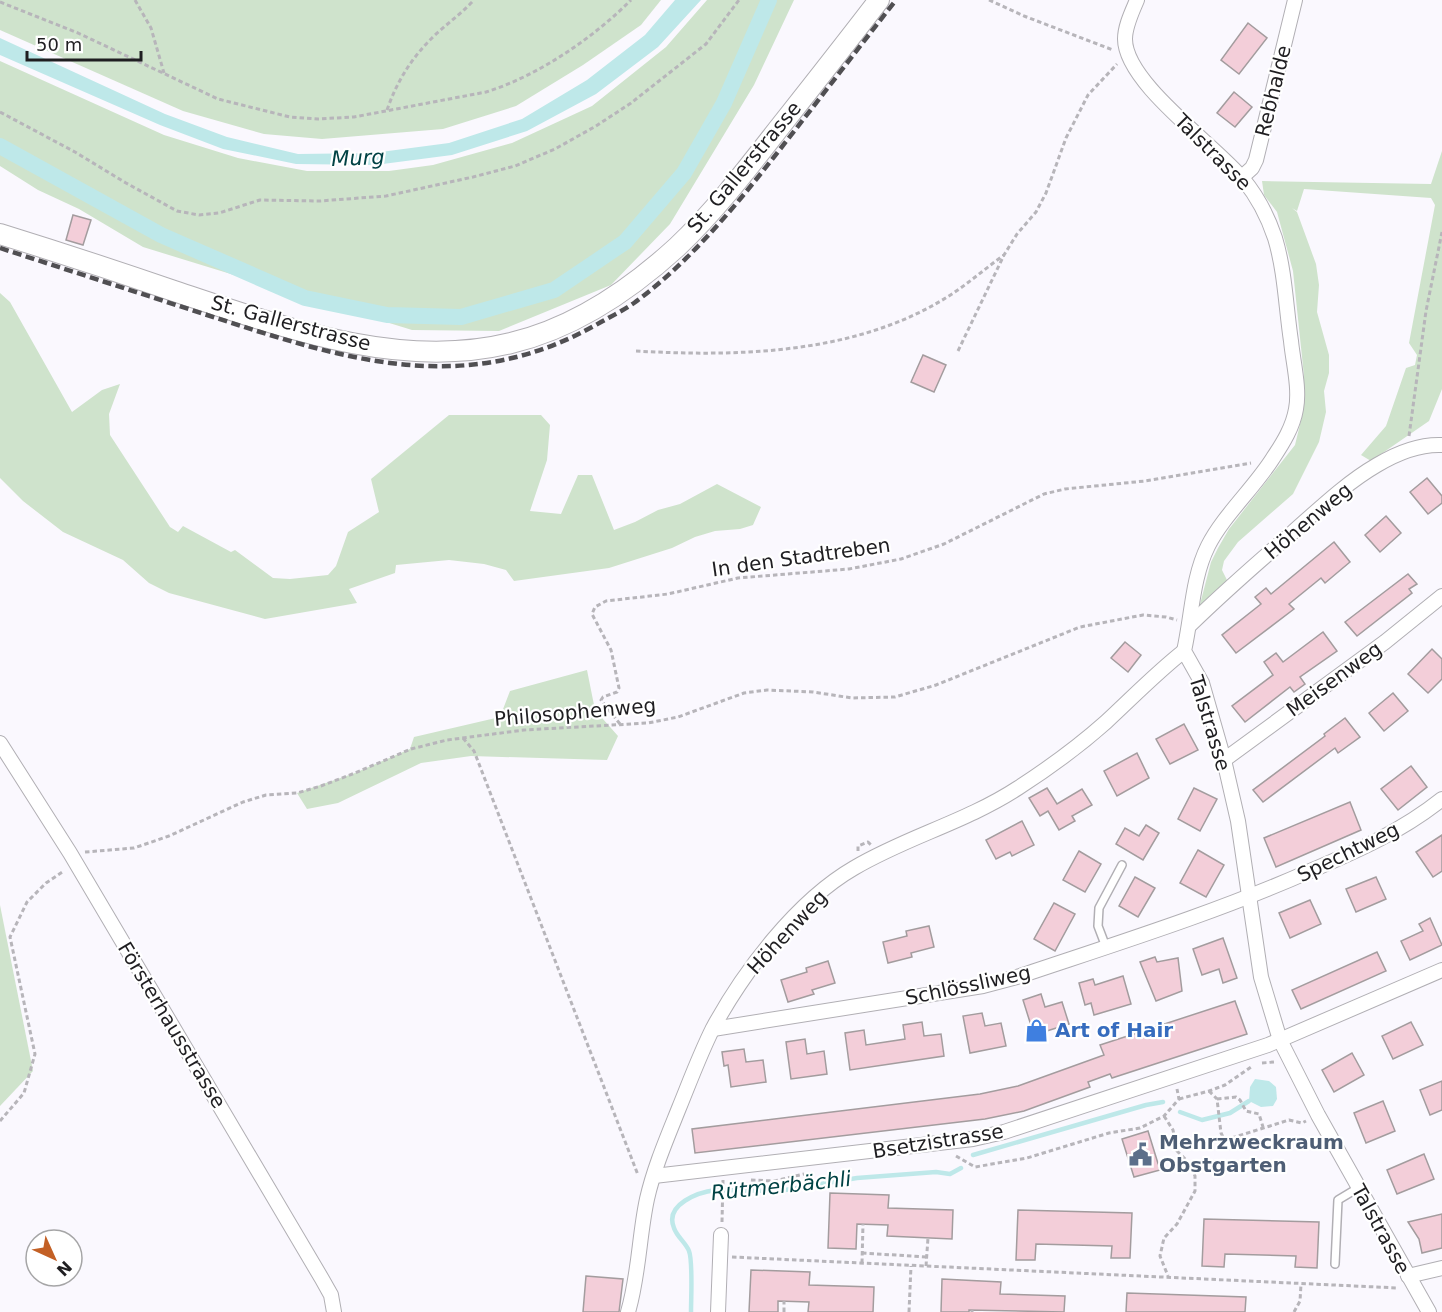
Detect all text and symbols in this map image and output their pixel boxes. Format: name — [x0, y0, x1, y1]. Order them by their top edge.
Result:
scale bar — [27, 24, 141, 62]
text: 50 m — [36, 34, 82, 55]
street label: Rebhalde — [1250, 43, 1296, 139]
street label: St. Gallerstrasse — [682, 96, 806, 238]
street label: Talstrasse — [1169, 108, 1256, 195]
water label: Murg — [331, 145, 385, 171]
street label: St. Gallerstrasse — [208, 290, 374, 356]
street label: Höhenweg — [1260, 478, 1356, 564]
street label: In den Stadtreben — [710, 533, 892, 581]
street label: Meisenweg — [1282, 636, 1386, 722]
street label: Talstrasse — [1184, 671, 1236, 774]
street label: Philosophenweg — [493, 693, 657, 731]
street label: Spechtweg — [1293, 817, 1403, 887]
street label: Höhenweg — [742, 885, 832, 979]
street label: Försterhausstrasse — [113, 938, 231, 1112]
street label: Schlössliweg — [903, 960, 1033, 1010]
shop icon: Art of Hair — [1024, 1017, 1050, 1043]
place label: Art of Hair — [1055, 1018, 1173, 1042]
street label: Bsetzistrasse — [871, 1119, 1005, 1163]
place label: Mehrzweckraum Obstgarten — [1159, 1130, 1344, 1177]
public building icon: Mehrzweckraum Obstgarten — [1128, 1141, 1154, 1167]
water label: Rütmerbächli — [710, 1167, 852, 1205]
street label: Talstrasse — [1346, 1179, 1415, 1278]
north arrow — [24, 1228, 84, 1288]
text: N — [53, 1257, 76, 1280]

